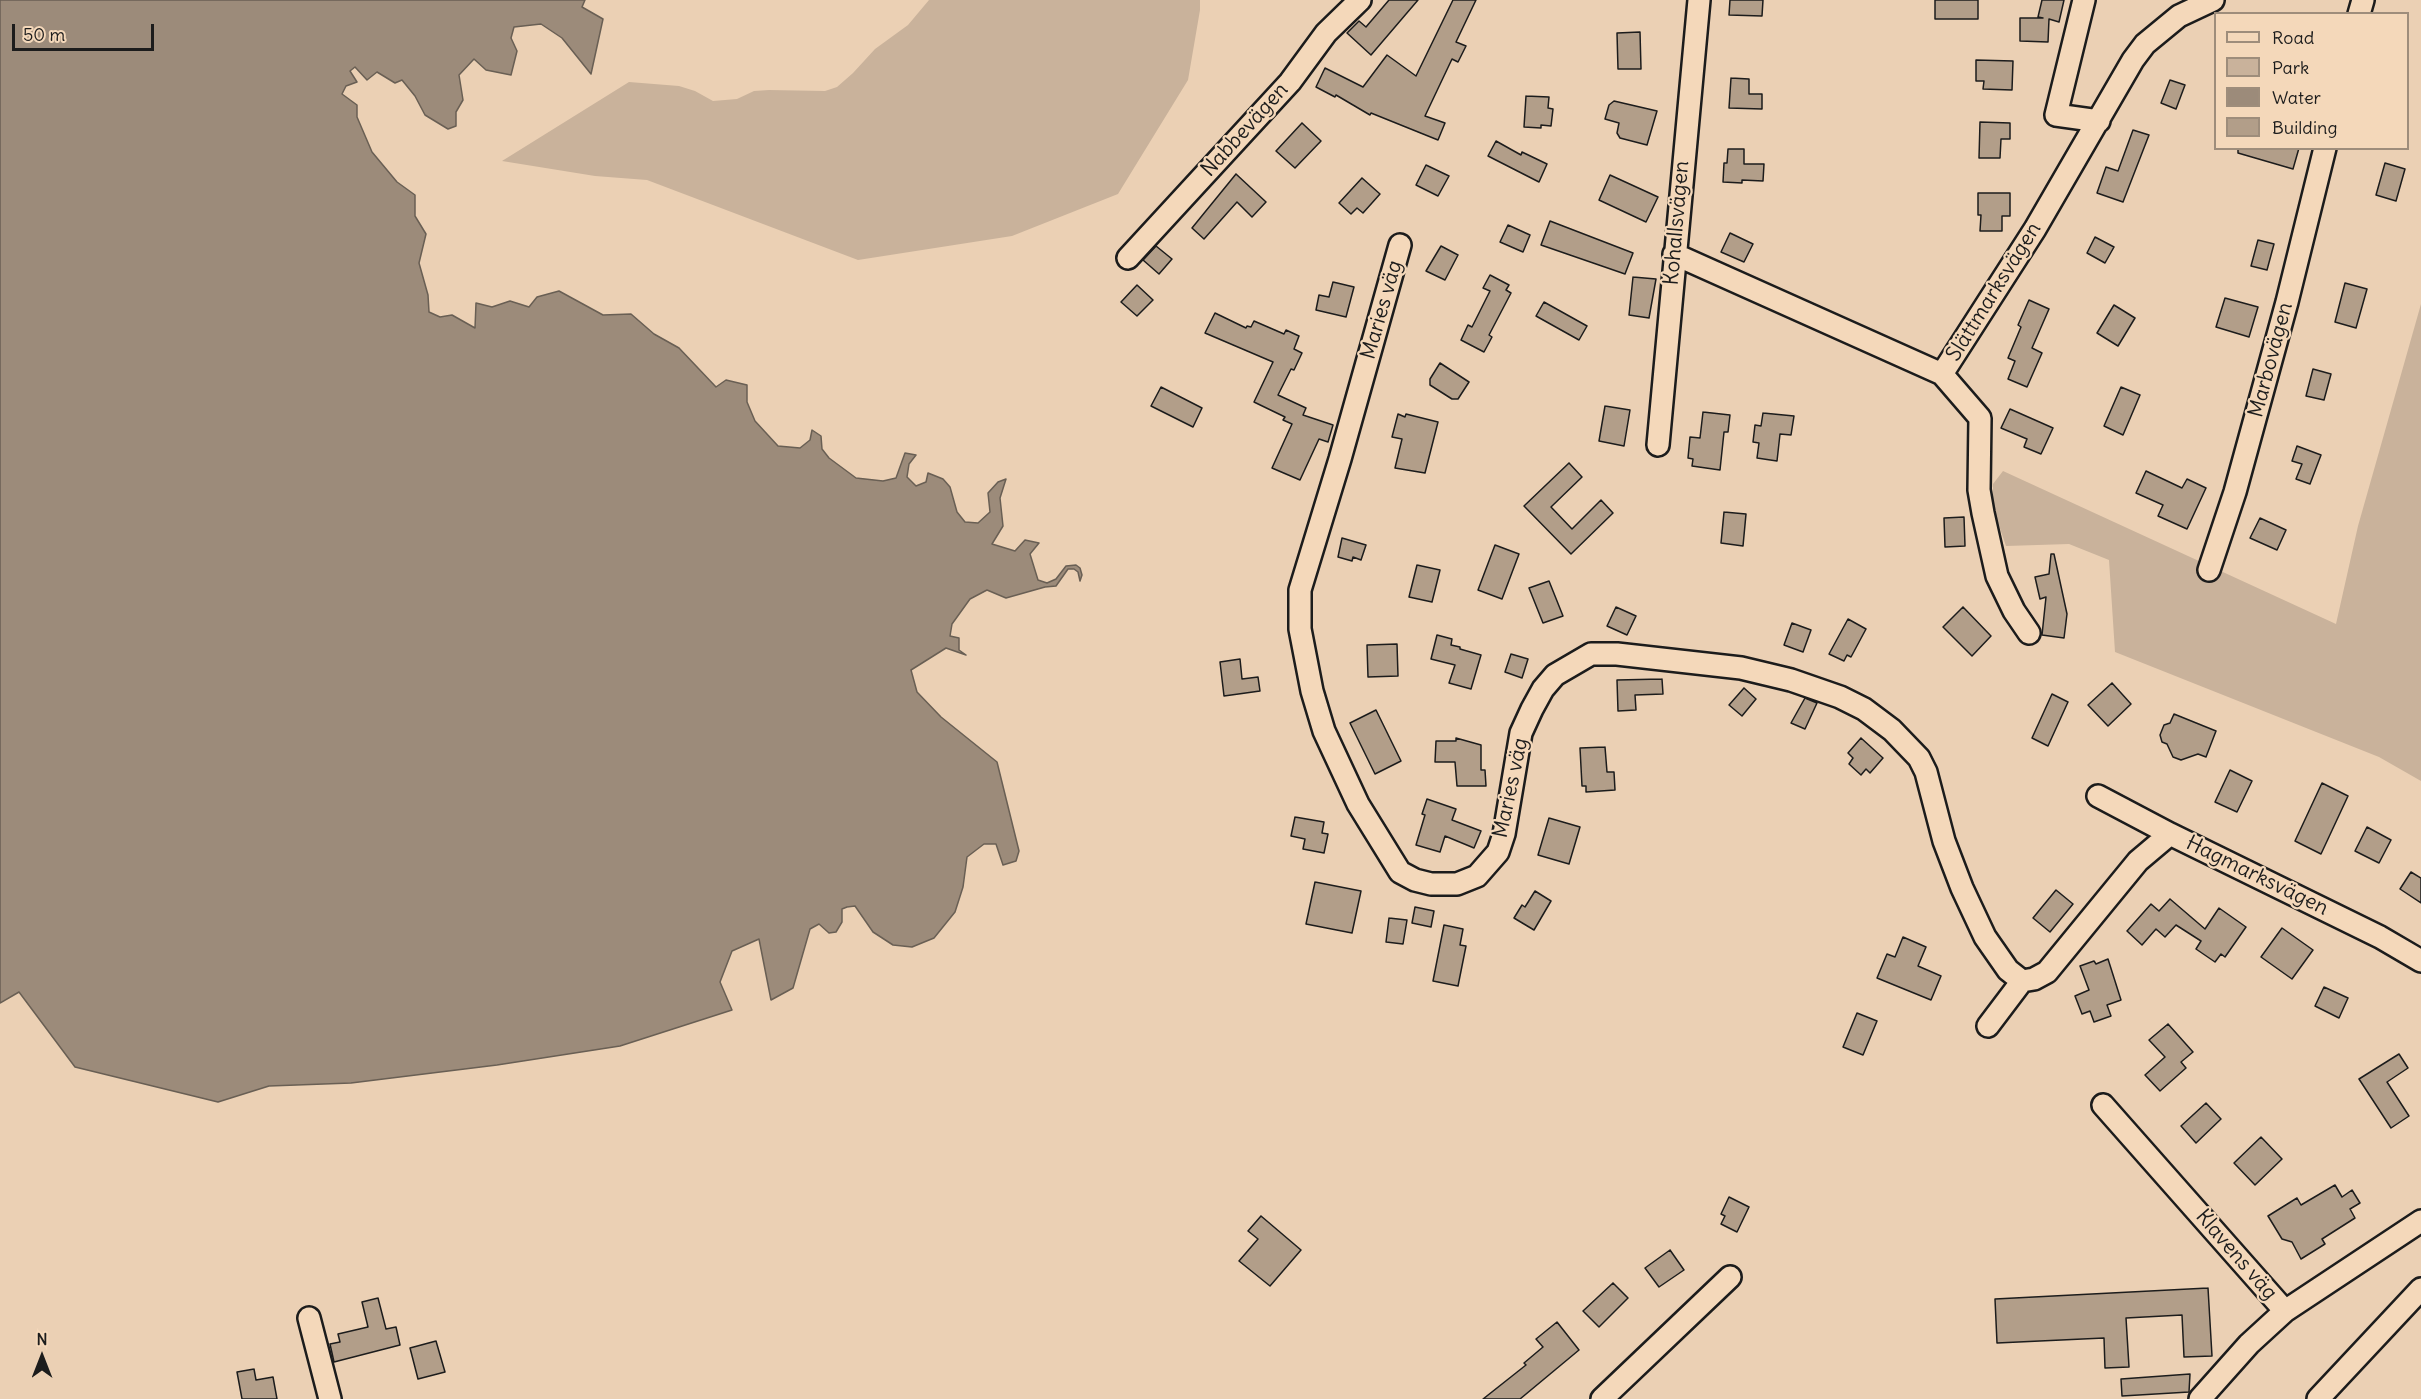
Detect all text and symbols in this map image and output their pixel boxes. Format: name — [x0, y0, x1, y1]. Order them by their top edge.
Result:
scale bar — [15, 12, 158, 50]
legend — [2214, 12, 2409, 150]
text: 50 m — [23, 23, 65, 46]
text: Road — [2272, 26, 2314, 49]
text: Park — [2272, 56, 2309, 79]
street label: Nabbevägen — [1196, 78, 1294, 182]
text: Water — [2272, 86, 2321, 109]
text: Building — [2272, 116, 2337, 139]
street label: Kohallsvägen — [1659, 160, 1695, 286]
street label: Slättmarksvägen — [1941, 218, 2047, 366]
street label: Maries väg — [1356, 258, 1408, 362]
street label: Marbovägen — [2244, 300, 2298, 420]
street label: Maries väg — [1488, 736, 1534, 840]
street label: Hagmarksvägen — [2182, 831, 2332, 921]
street label: Klavens väg — [2190, 1205, 2282, 1305]
north arrow — [12, 1327, 72, 1387]
text: N — [36, 1329, 48, 1349]

